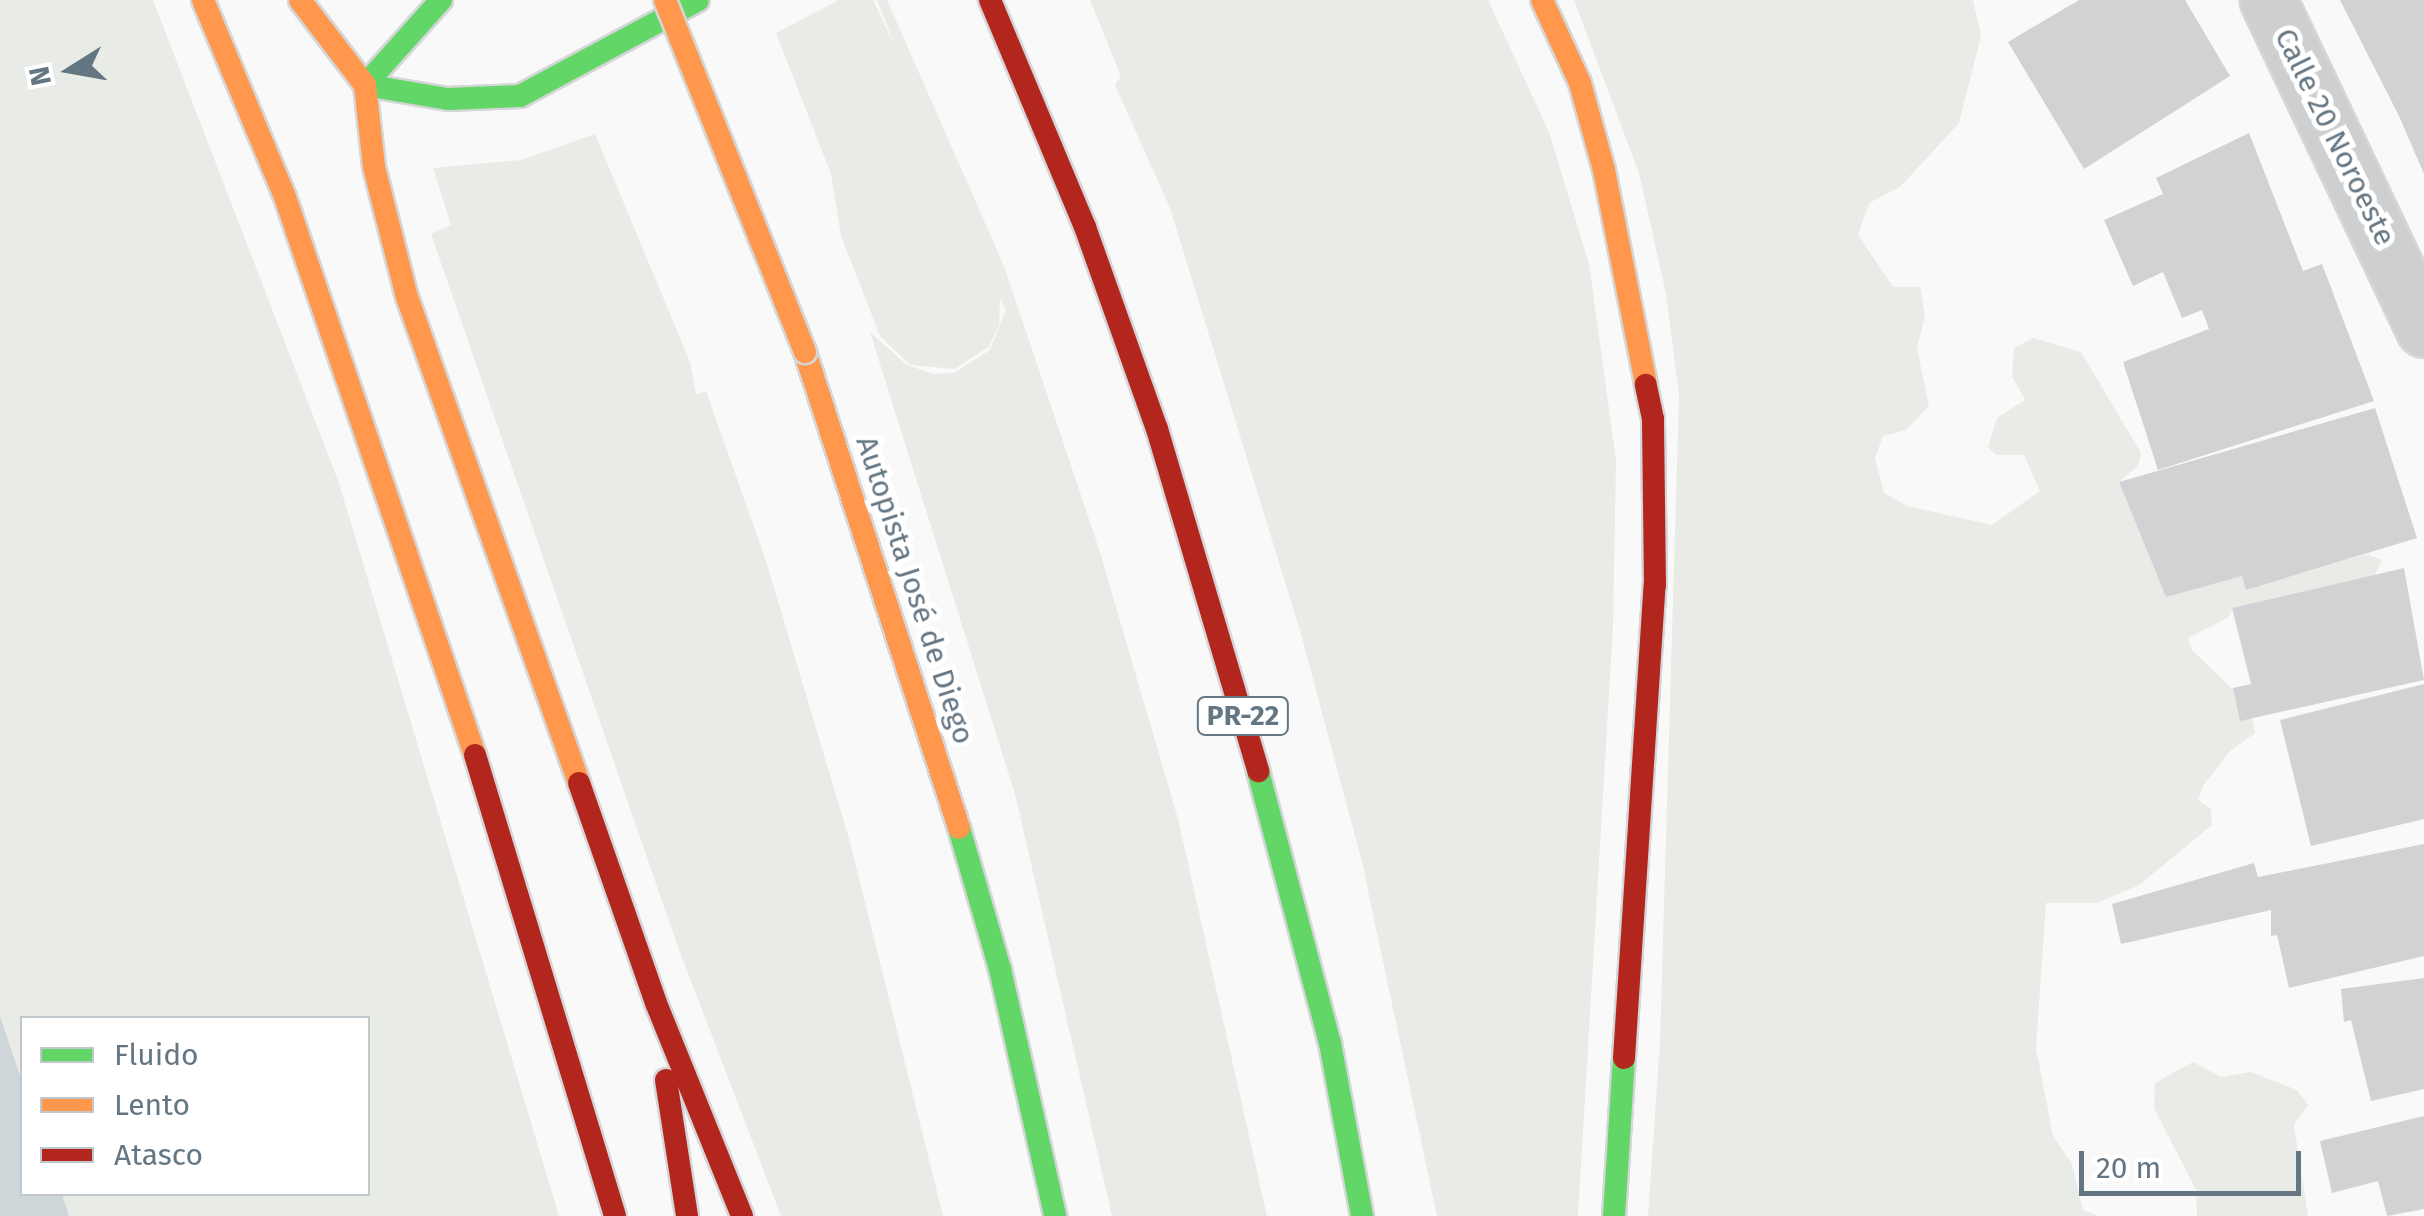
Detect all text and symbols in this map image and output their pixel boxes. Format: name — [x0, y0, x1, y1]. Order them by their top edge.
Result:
north arrow — [20, 20, 120, 120]
street label: Calle 20 Noroeste — [2267, 23, 2403, 251]
text: N — [22, 64, 58, 88]
street label: Autopista José de Diego — [848, 431, 982, 749]
road number: PR-22 — [1196, 693, 1290, 739]
legend — [20, 1016, 370, 1196]
text: Fluido — [114, 1037, 199, 1073]
text: Lento — [114, 1087, 190, 1123]
scale bar — [2084, 1131, 2306, 1193]
text: Atasco — [114, 1137, 203, 1173]
text: 20 m — [2096, 1150, 2161, 1186]

